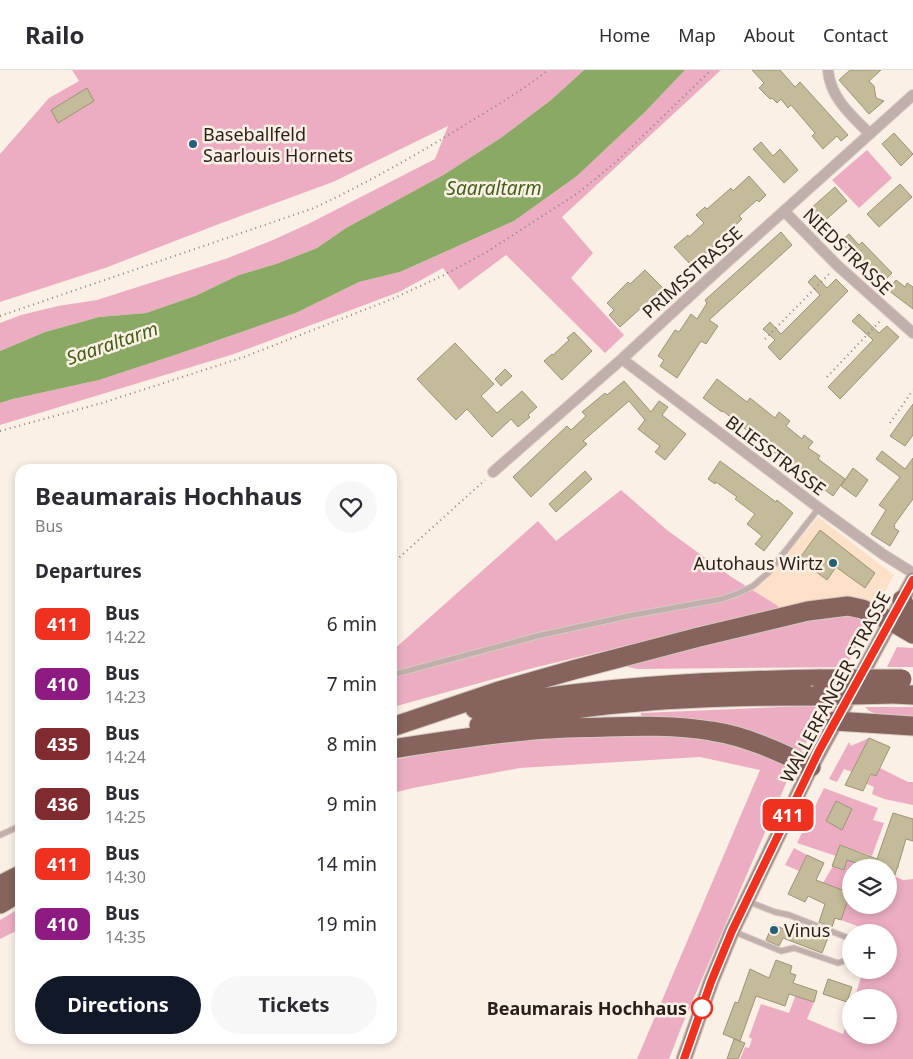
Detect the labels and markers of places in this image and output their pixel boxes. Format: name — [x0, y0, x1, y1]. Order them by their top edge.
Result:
place label: Baseballfeld Saarlouis Hornets — [203, 122, 353, 167]
marker: Baseballfeld Saarlouis Hornets — [187, 138, 199, 150]
place label: Autohaus Wirtz — [694, 551, 823, 575]
marker: Autohaus Wirtz — [827, 557, 839, 569]
place label: Vinus — [784, 918, 830, 942]
marker: Vinus — [768, 924, 780, 936]
place label: Beaumarais Hochhaus — [487, 996, 687, 1020]
marker: Beaumarais Hochhaus — [691, 997, 713, 1019]

